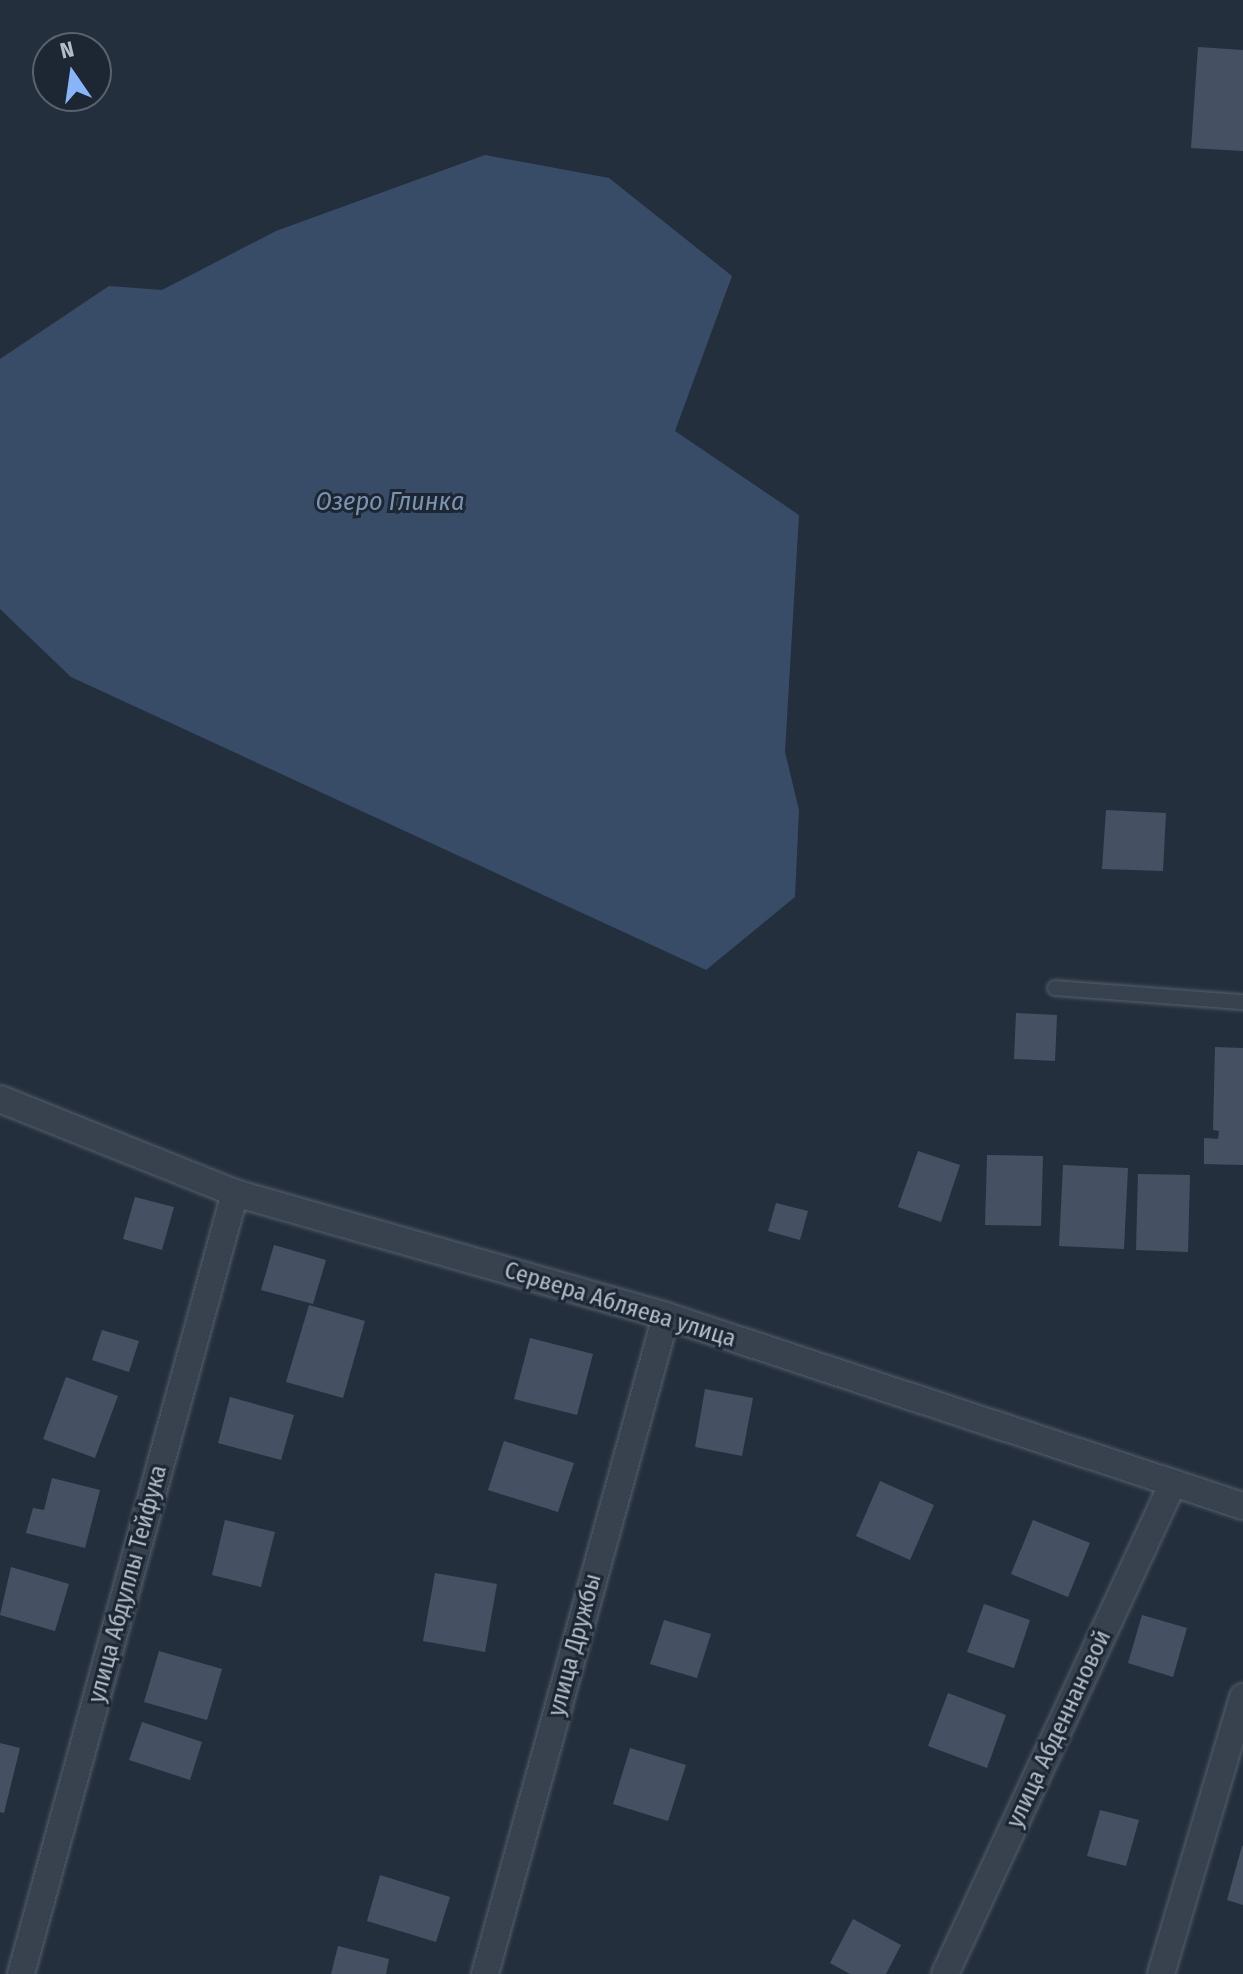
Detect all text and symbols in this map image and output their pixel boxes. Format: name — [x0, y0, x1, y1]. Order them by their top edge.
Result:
north arrow — [32, 32, 112, 112]
text: N — [57, 35, 76, 65]
water label: Озеро Глинка — [316, 486, 464, 518]
street label: Сервера Абляева улица — [501, 1256, 739, 1354]
street label: улица Абдуллы Тейфука — [82, 1462, 174, 1706]
street label: улица Дружбы — [542, 1571, 608, 1719]
street label: улица Абденнановой — [1001, 1626, 1117, 1832]

